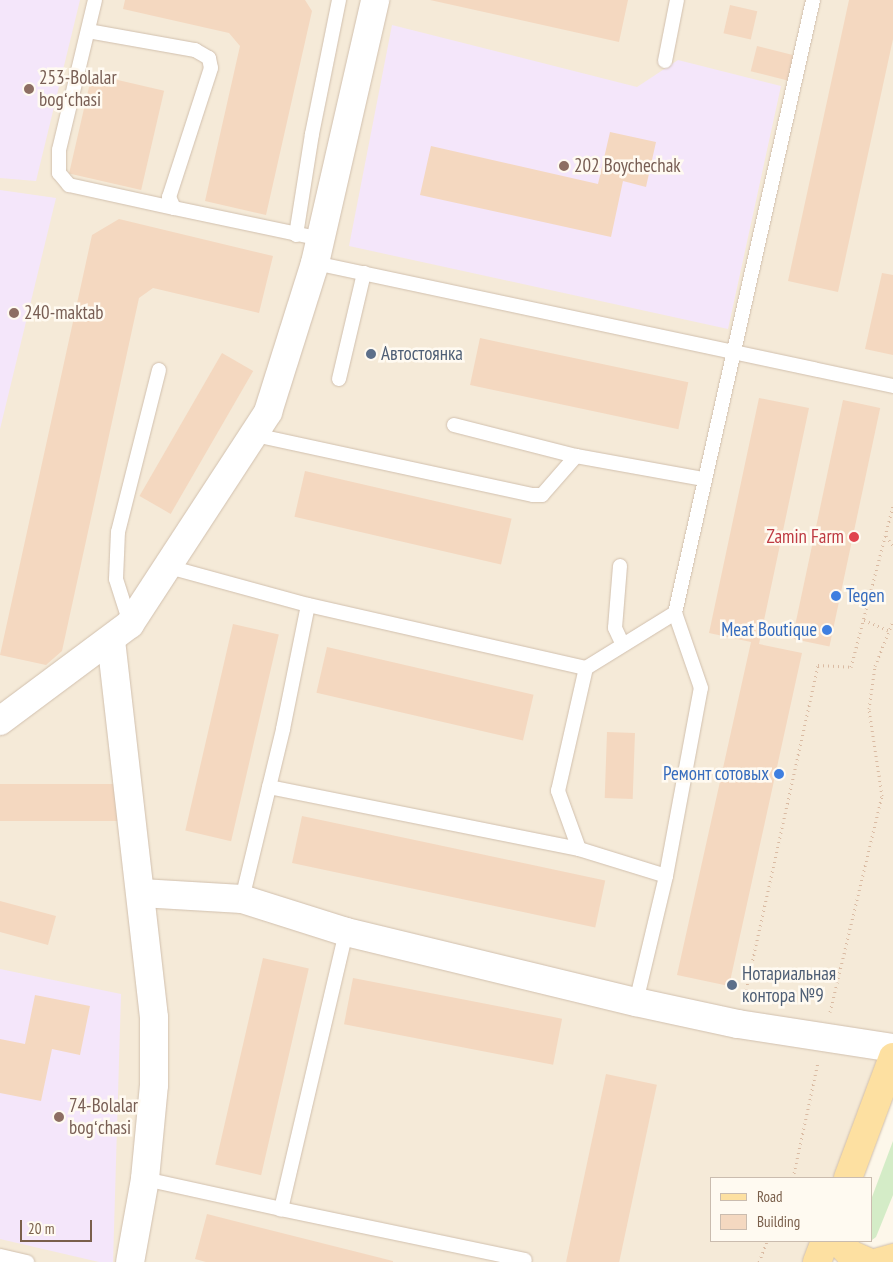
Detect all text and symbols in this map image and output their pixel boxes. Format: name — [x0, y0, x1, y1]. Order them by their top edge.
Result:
place label: 253-Bolalar bogʻchasi — [39, 67, 117, 111]
marker: 253-Bolalar bogʻchasi — [23, 83, 35, 95]
place label: 202 Boychechak — [574, 155, 681, 177]
marker: 202 Boychechak — [558, 160, 570, 172]
place label: 240-maktab — [24, 302, 104, 324]
marker: 240-maktab — [8, 307, 20, 319]
place label: Автостоянка — [381, 343, 463, 365]
marker: Автостоянка — [365, 348, 377, 360]
place label: Zamin Farm — [766, 526, 844, 548]
marker: Zamin Farm — [848, 531, 860, 543]
place label: Tegen — [846, 585, 885, 607]
marker: Tegen — [830, 590, 842, 602]
place label: Meat Boutique — [721, 619, 817, 641]
marker: Meat Boutique — [821, 624, 833, 636]
place label: Ремонт сотовых — [662, 763, 769, 785]
marker: Ремонт сотовых — [773, 768, 785, 780]
place label: Нотариальная контора №9 — [742, 963, 836, 1007]
marker: Нотариальная контора №9 — [726, 979, 738, 991]
place label: 74-Bolalar bogʻchasi — [69, 1095, 138, 1139]
marker: 74-Bolalar bogʻchasi — [53, 1111, 65, 1123]
legend — [710, 1177, 873, 1242]
text: Road — [757, 1187, 783, 1206]
scale bar — [22, 1210, 95, 1242]
text: Building — [757, 1212, 800, 1231]
text: 20 m — [28, 1219, 54, 1238]

